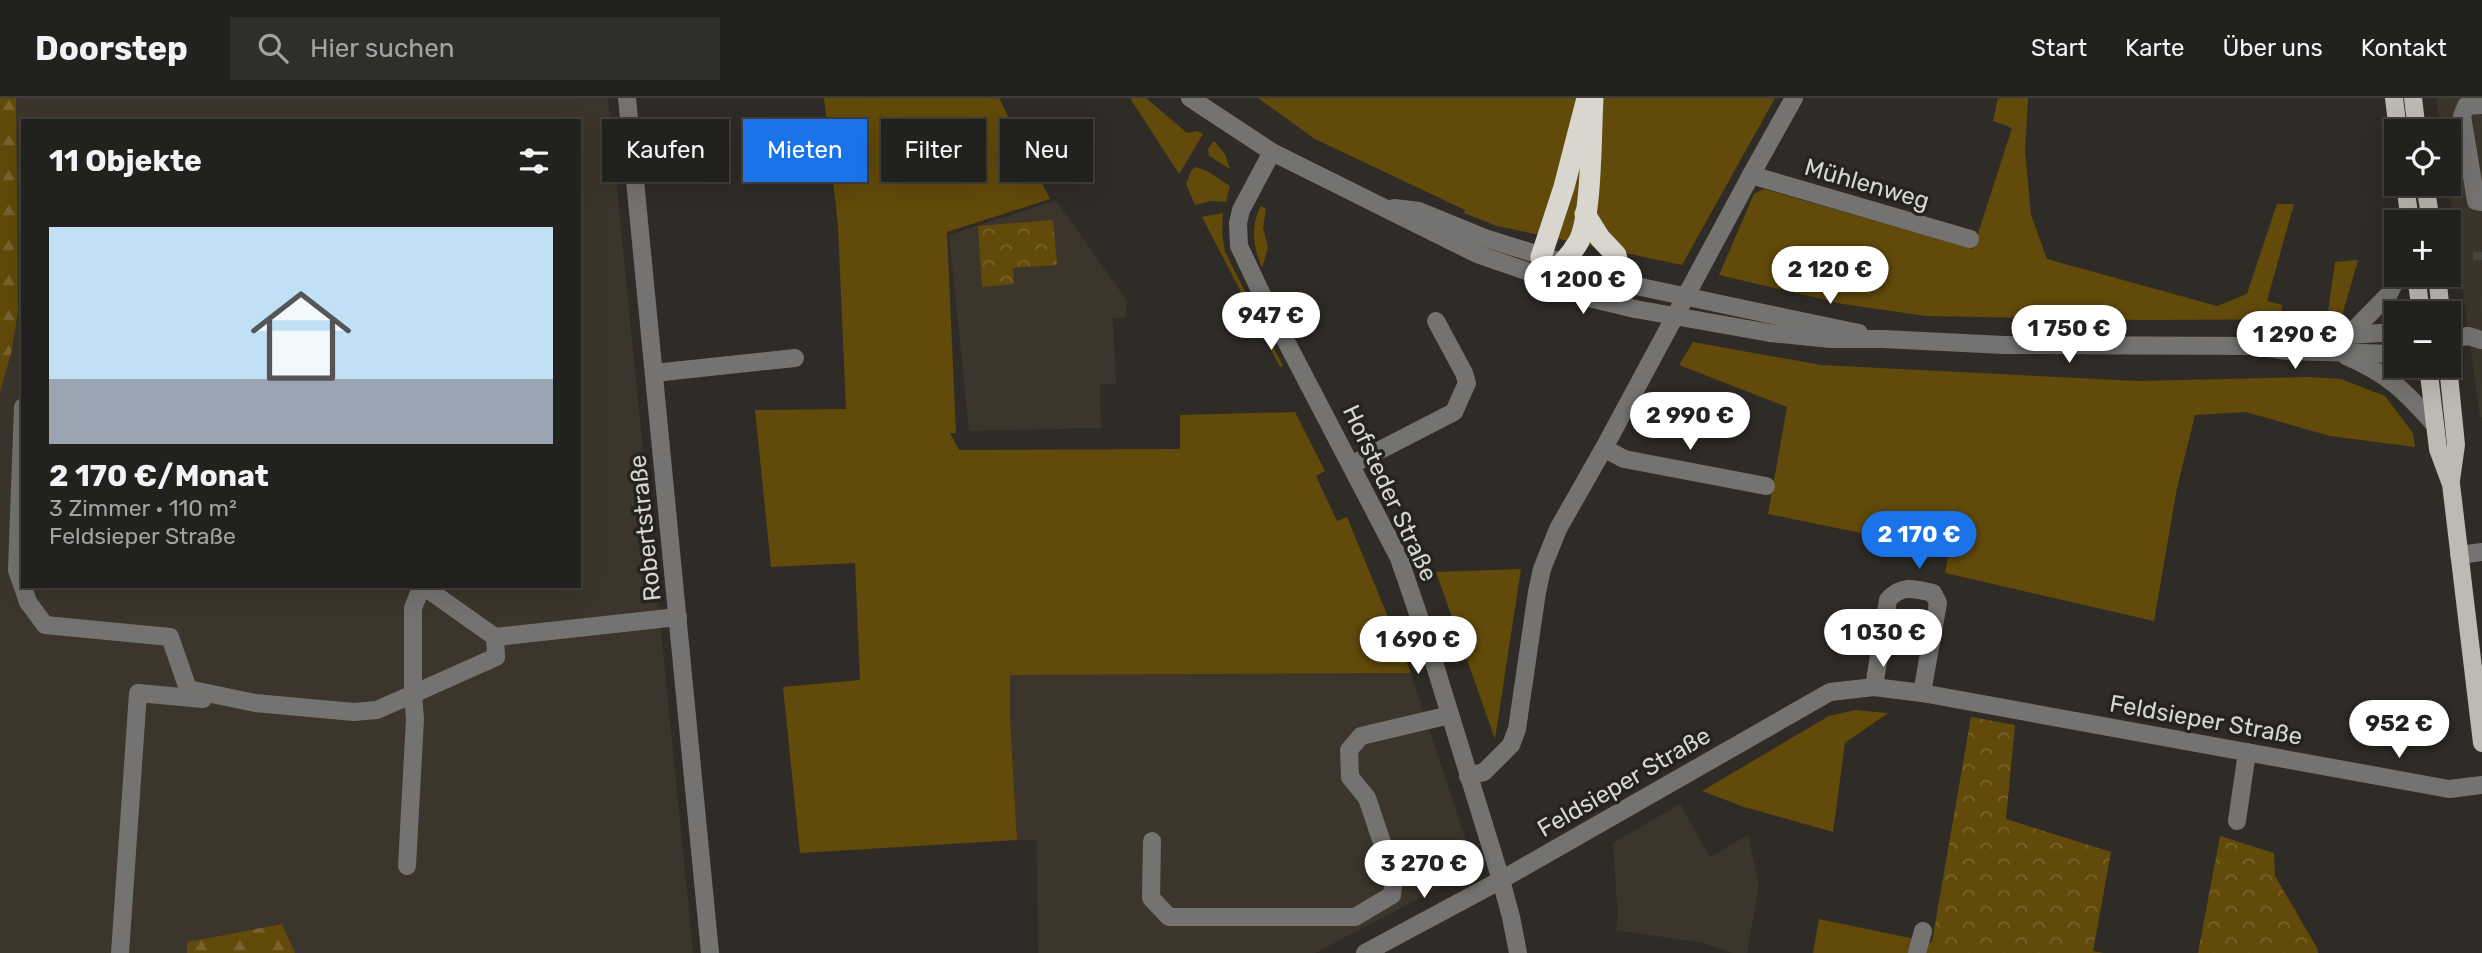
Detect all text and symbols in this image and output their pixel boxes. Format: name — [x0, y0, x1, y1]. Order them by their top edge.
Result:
search box — [230, 17, 720, 80]
text: Doorstep — [35, 29, 188, 68]
icon: search — [254, 29, 292, 67]
text: Hier suchen — [310, 33, 454, 64]
text: Start — [2031, 34, 2087, 62]
text: Karte — [2125, 34, 2185, 62]
text: Über uns — [2223, 34, 2323, 62]
text: Kontakt — [2361, 34, 2447, 62]
chip: Kaufen — [602, 119, 729, 182]
chip: Mieten — [743, 119, 867, 182]
chip: Filter — [881, 119, 986, 182]
chip: Neu — [1000, 119, 1093, 182]
map controls — [2384, 119, 2461, 378]
button: locate — [2384, 119, 2461, 196]
icon: filters — [515, 142, 553, 180]
text: 11 Objekte — [49, 143, 202, 179]
street label: Mühlenweg — [1801, 153, 1933, 215]
button: + — [2384, 210, 2461, 287]
pin: 2 120 € — [1765, 246, 1895, 306]
text: 2 120 € — [1788, 255, 1872, 283]
pin: 1 200 € — [1518, 256, 1648, 316]
text: 1 200 € — [1540, 265, 1626, 293]
icon: home — [238, 273, 364, 399]
pin: 947 € — [1222, 292, 1320, 352]
text: 947 € — [1238, 301, 1304, 329]
button: − — [2384, 301, 2461, 378]
pin: 1 750 € — [2004, 306, 2134, 365]
pin: 1 290 € — [2230, 312, 2360, 371]
text: 1 750 € — [2028, 314, 2110, 342]
text: 1 290 € — [2253, 320, 2337, 348]
pin: 2 990 € — [1625, 392, 1755, 452]
street label: Hofsteder Straße — [1337, 400, 1443, 586]
text: 2 990 € — [1646, 401, 1734, 429]
street label: Robertstraße — [623, 453, 667, 603]
text: 2 170 €/Monat — [49, 458, 269, 494]
text: 3 Zimmer · 110 m² — [49, 494, 237, 522]
pin: 2 170 € — [1854, 512, 1984, 571]
text: 2 170 € — [1877, 520, 1961, 548]
text: Feldsieper Straße — [49, 522, 236, 550]
pin: 1 030 € — [1818, 610, 1948, 669]
pin: 1 690 € — [1353, 616, 1483, 676]
text: 1 030 € — [1840, 618, 1926, 646]
text: 1 690 € — [1376, 625, 1460, 653]
street label: Feldsieper Straße — [2108, 689, 2304, 751]
pin: 952 € — [2350, 700, 2448, 760]
text: 952 € — [2365, 709, 2433, 737]
street label: Feldsieper Straße — [1533, 721, 1715, 843]
pin: 3 270 € — [1359, 840, 1489, 900]
text: 3 270 € — [1381, 849, 1467, 877]

